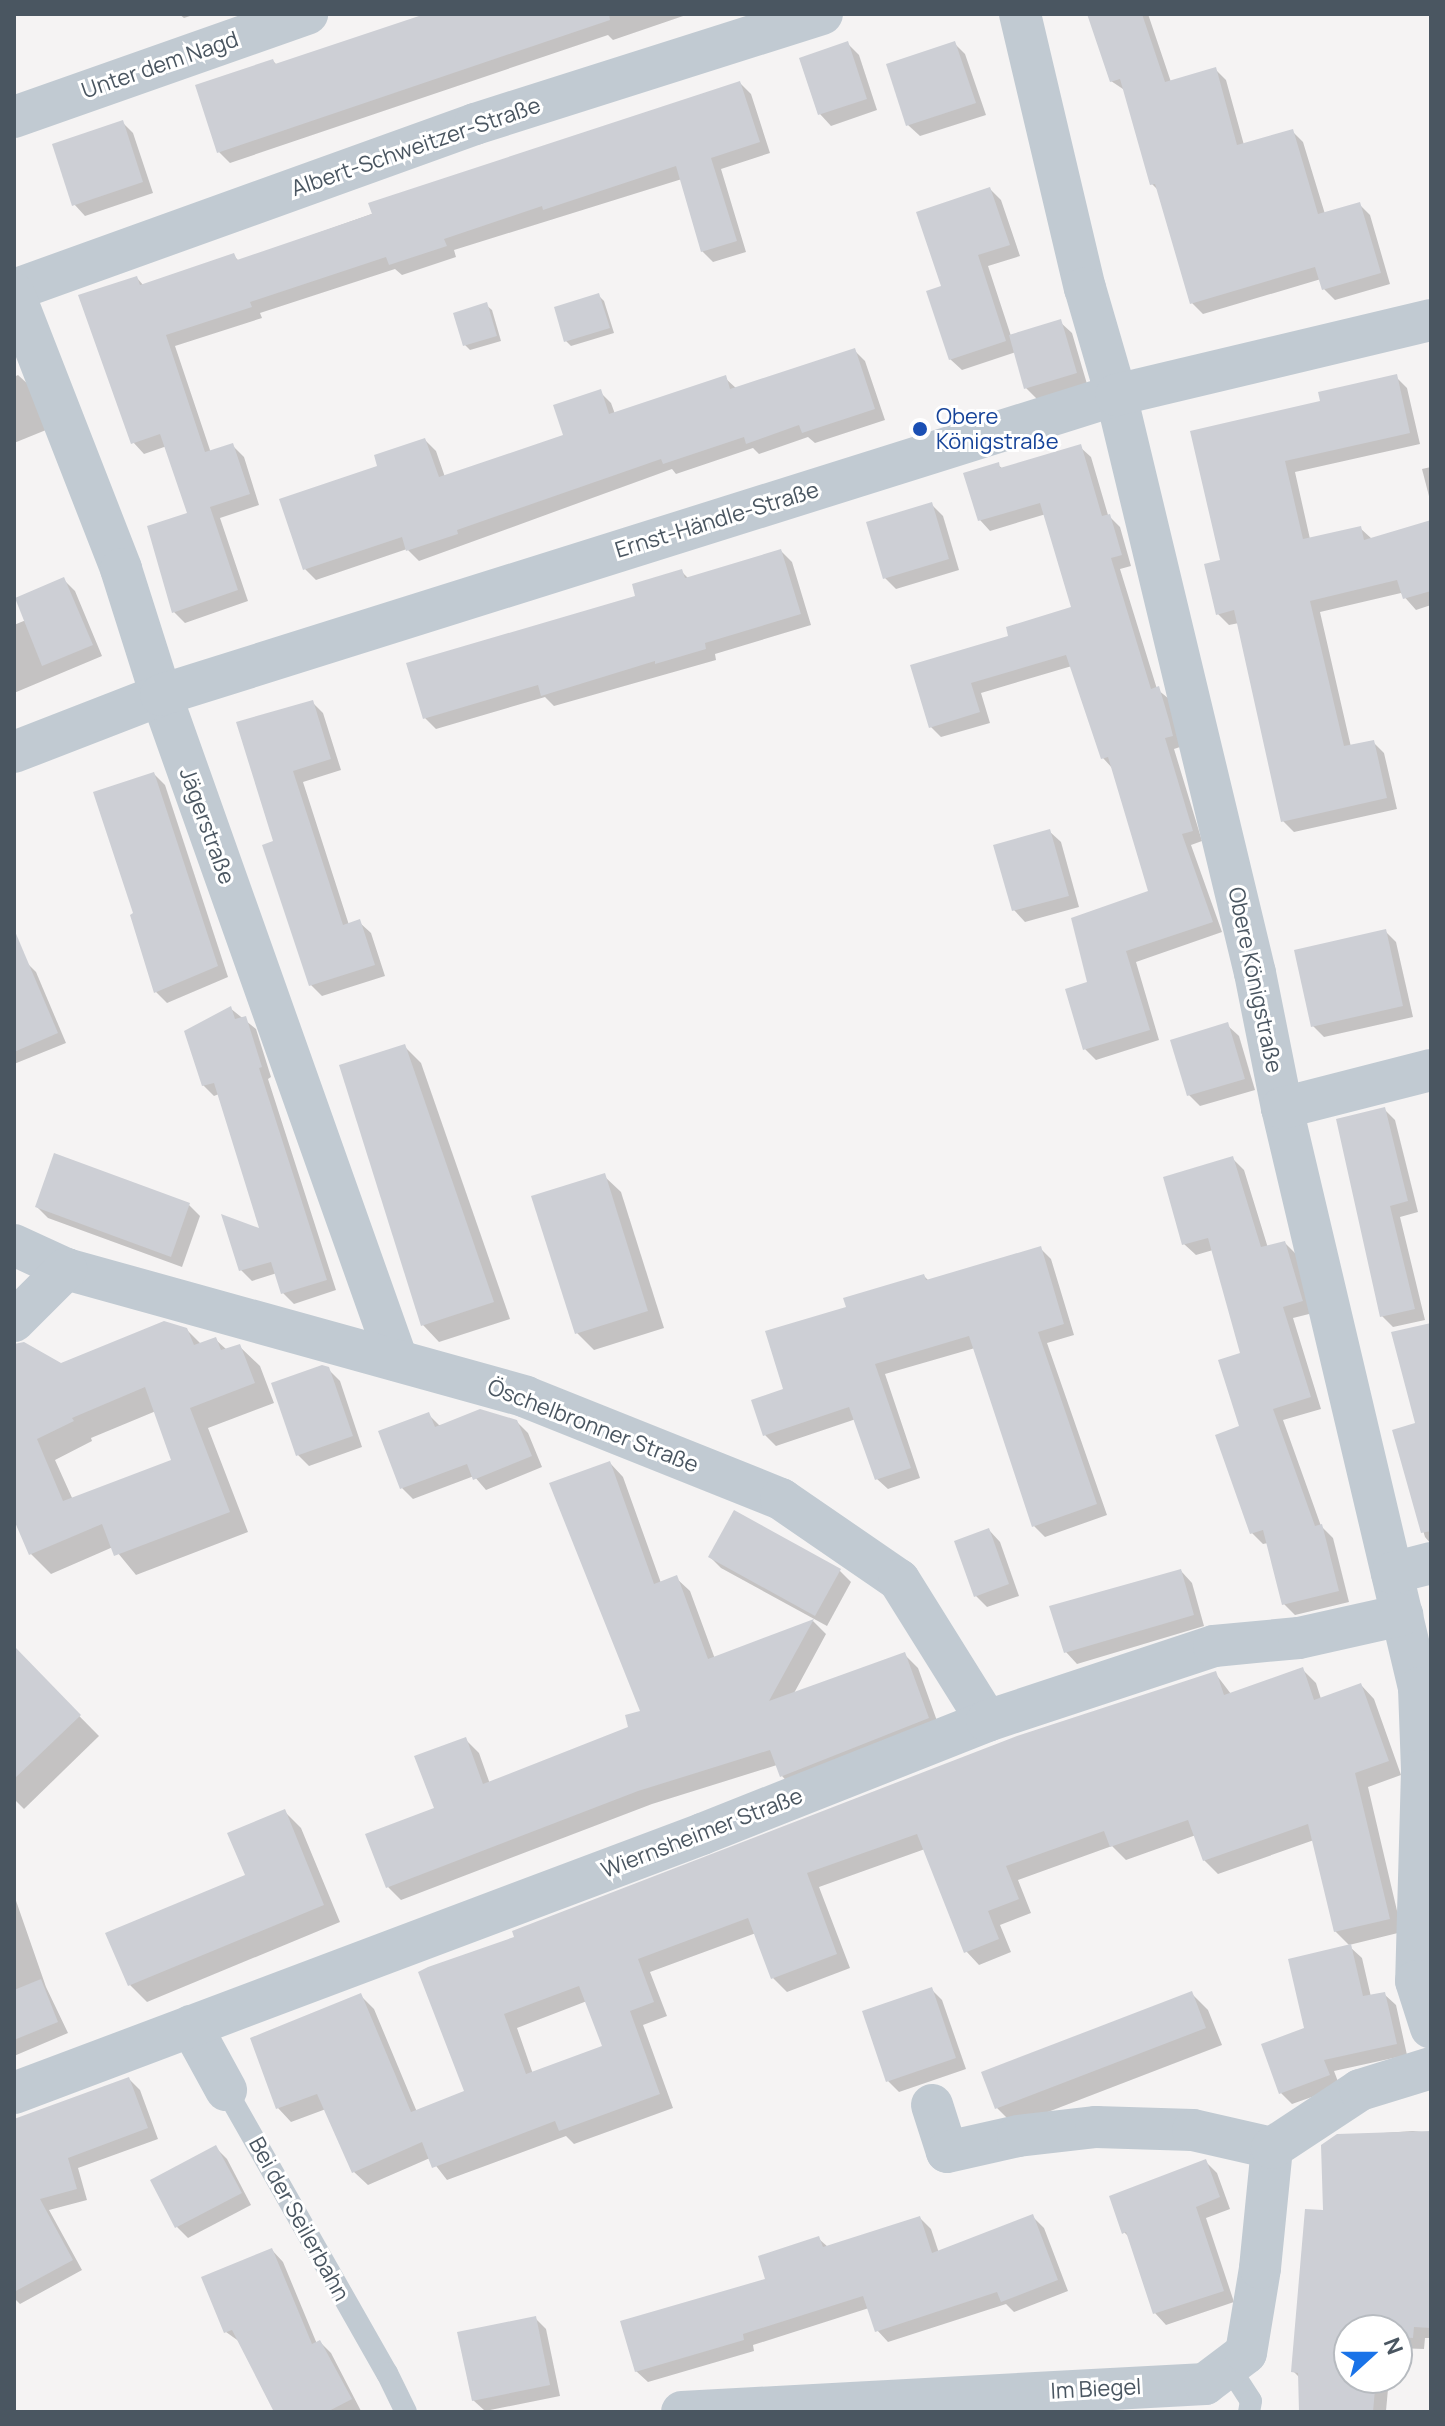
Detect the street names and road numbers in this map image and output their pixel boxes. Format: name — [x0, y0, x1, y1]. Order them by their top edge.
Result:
street label: Unter dem Nagd — [78, 26, 242, 104]
street label: Albert-Schweitzer-Straße — [288, 92, 544, 202]
street label: Ernst-Händle-Straße — [612, 476, 822, 564]
street label: Jägerstraße — [174, 764, 240, 888]
street label: Obere Königstraße — [1222, 885, 1288, 1075]
street label: Öschelbronner Straße — [484, 1374, 702, 1478]
street label: Wiernsheimer Straße — [598, 1782, 806, 1884]
street label: Bei der Seilerbahn — [243, 2133, 355, 2305]
street label: Im Biegel — [1050, 2373, 1142, 2405]

